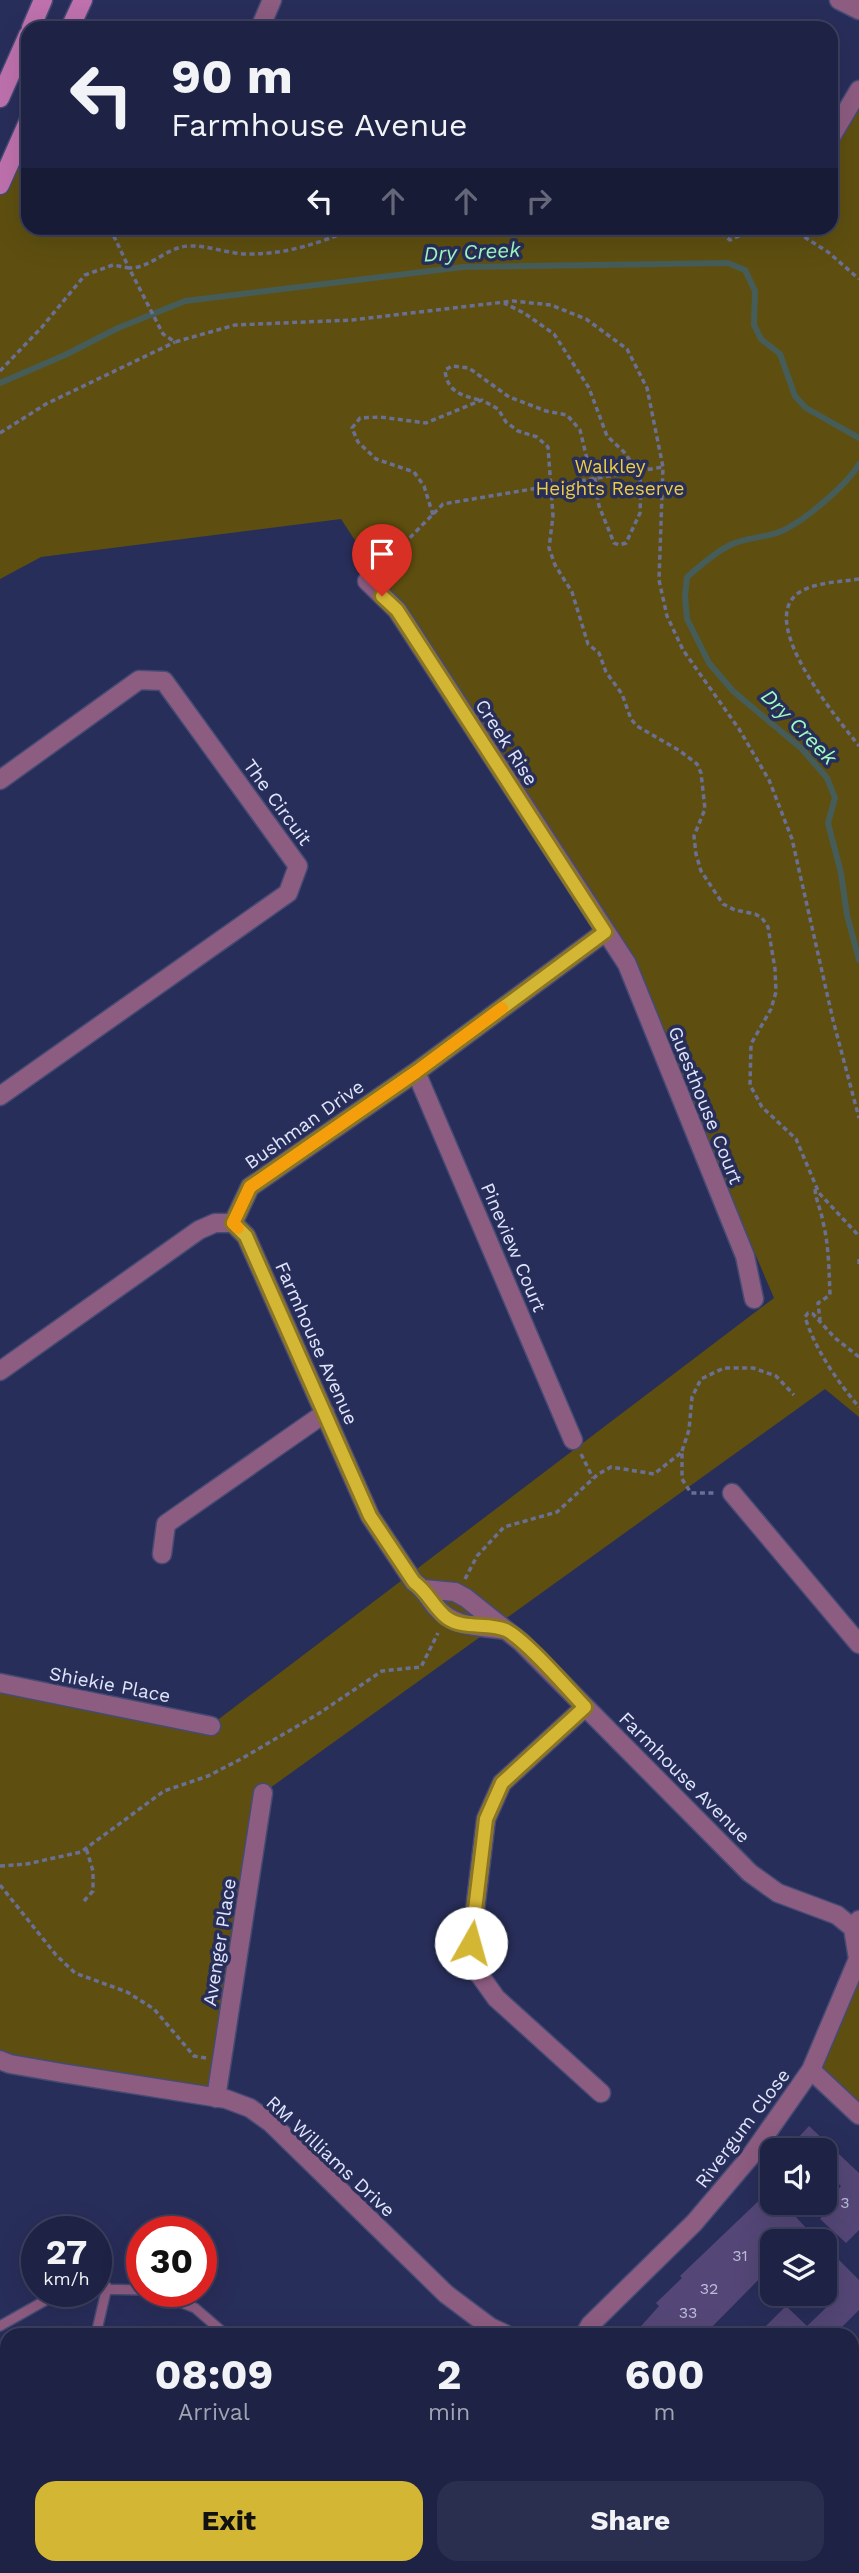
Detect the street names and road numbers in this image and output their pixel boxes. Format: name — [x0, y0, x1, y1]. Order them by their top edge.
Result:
street label: Creek Rise — [470, 695, 543, 790]
street label: The Circuit — [239, 755, 317, 850]
street label: Guesthouse Court — [663, 1023, 748, 1187]
street label: Bushman Drive — [240, 1075, 368, 1174]
street label: Pineview Court — [476, 1179, 551, 1315]
street label: Farmhouse Avenue — [270, 1258, 363, 1428]
street label: Shiekie Place — [47, 1661, 172, 1708]
street label: Farmhouse Avenue — [614, 1707, 755, 1848]
street label: Avenger Place — [198, 1876, 241, 2008]
street label: Rivergum Close — [690, 2064, 795, 2192]
street label: RM Williams Drive — [262, 2091, 400, 2222]

